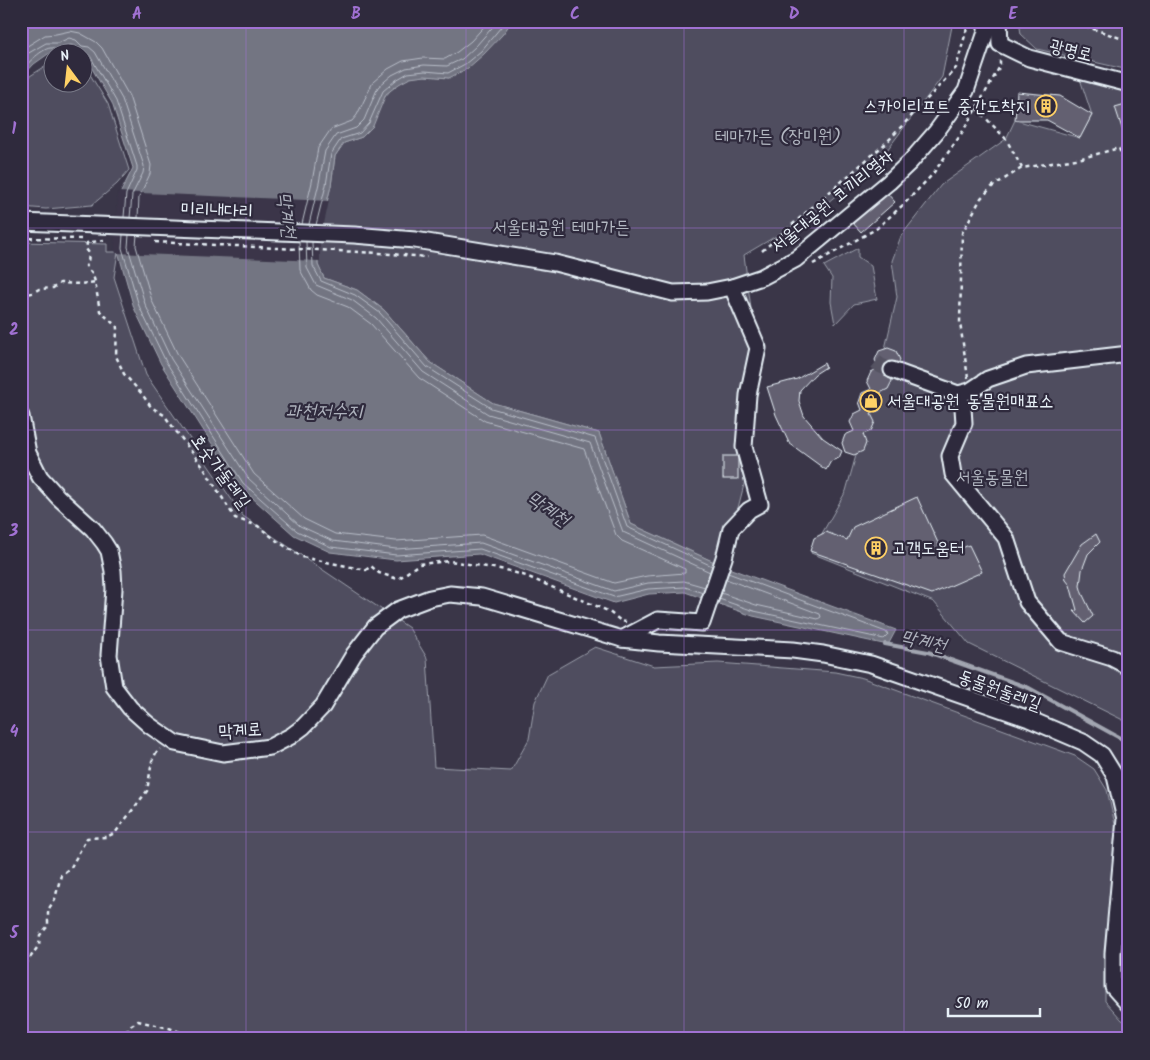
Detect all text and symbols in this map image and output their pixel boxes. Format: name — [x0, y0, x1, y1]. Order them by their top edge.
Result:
text: A — [132, 2, 142, 27]
text: B — [351, 2, 361, 27]
text: C — [570, 2, 580, 27]
text: D — [789, 2, 800, 27]
text: E — [1009, 2, 1019, 27]
street label: 광명로 — [1046, 32, 1095, 71]
north arrow — [42, 42, 92, 92]
text: N — [58, 45, 72, 68]
place label: 스카이리프트 중간도착지 — [863, 93, 1030, 122]
building icon: 스카이리프트 중간도착지 — [1034, 94, 1058, 118]
text: 1 — [12, 117, 17, 142]
park label: 테마가든 (장미원) — [715, 123, 841, 152]
street label: 서울대공원 코끼리열차 — [765, 143, 901, 261]
water label: 막계천 — [268, 191, 304, 242]
street label: 미리내다리 — [180, 196, 254, 227]
park label: 서울대공원 테마가든 — [492, 214, 630, 243]
text: 2 — [9, 318, 19, 343]
place label: 서울대공원 동물원매표소 — [887, 388, 1054, 417]
shop icon: 서울대공원 동물원매표소 — [859, 389, 883, 413]
water label: 과천저수지 — [286, 397, 364, 427]
street label: 호숫가둘레길 — [183, 428, 257, 516]
park label: 서울동물원 — [956, 464, 1028, 493]
water label: 막계천 — [520, 484, 577, 536]
text: 3 — [9, 519, 19, 544]
place label: 고객도움터 — [892, 535, 964, 564]
building icon: 고객도움터 — [864, 536, 888, 560]
water label: 막계천 — [898, 622, 951, 662]
street label: 동물원둘레길 — [954, 663, 1046, 720]
street label: 막계로 — [218, 716, 263, 747]
text: 4 — [10, 720, 19, 745]
text: 5 — [9, 921, 20, 946]
scale bar — [948, 985, 1040, 1017]
text: 50 m — [955, 992, 989, 1016]

